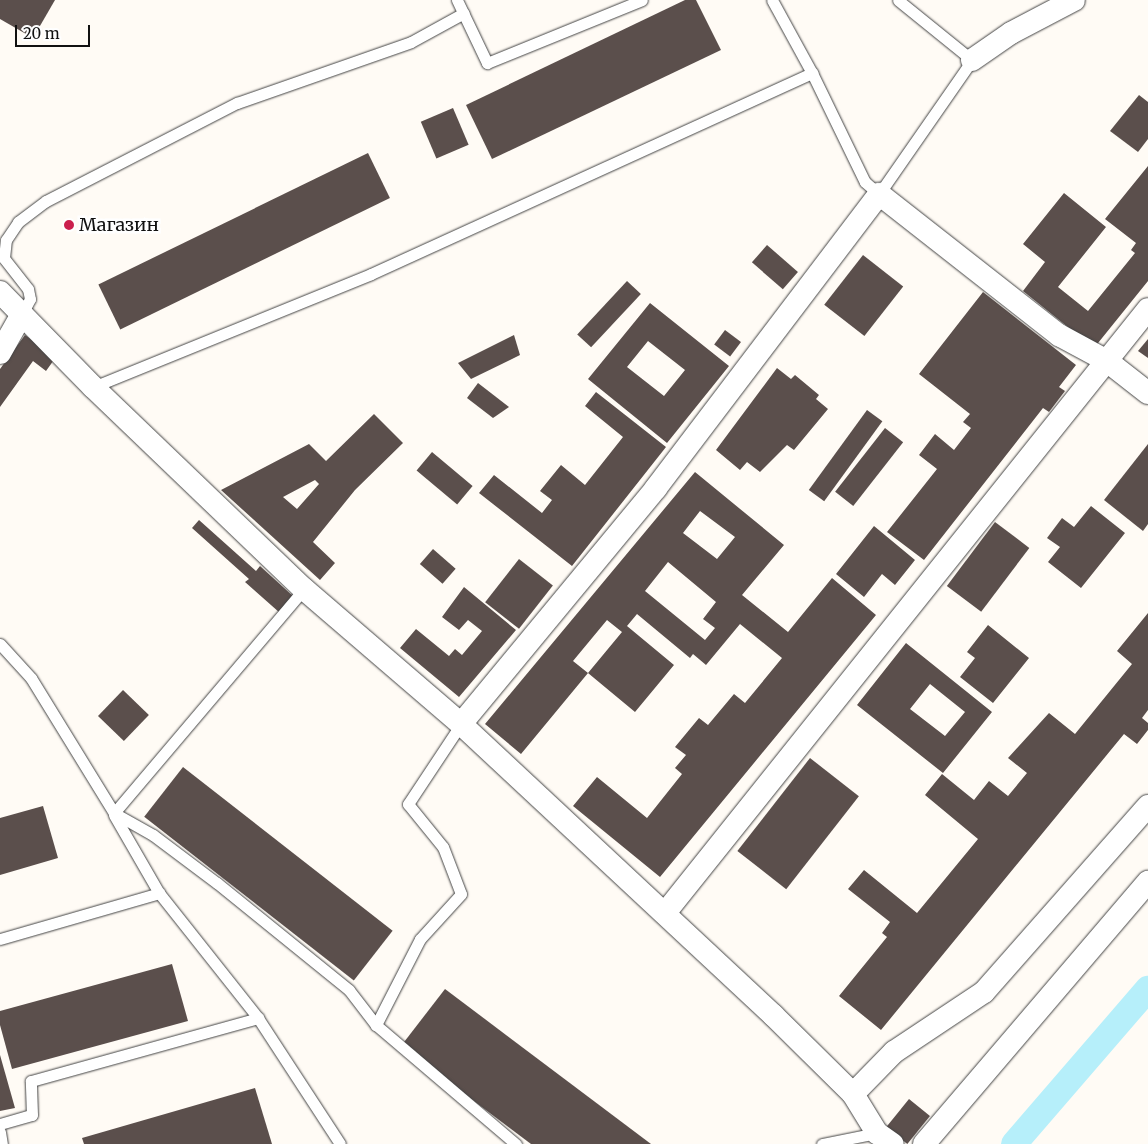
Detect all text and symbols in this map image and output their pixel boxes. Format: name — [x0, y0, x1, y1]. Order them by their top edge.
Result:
scale bar — [18, 15, 92, 47]
text: 20 m — [23, 24, 60, 43]
place label: Магазин — [79, 214, 159, 236]
marker: Магазин — [63, 219, 75, 231]

